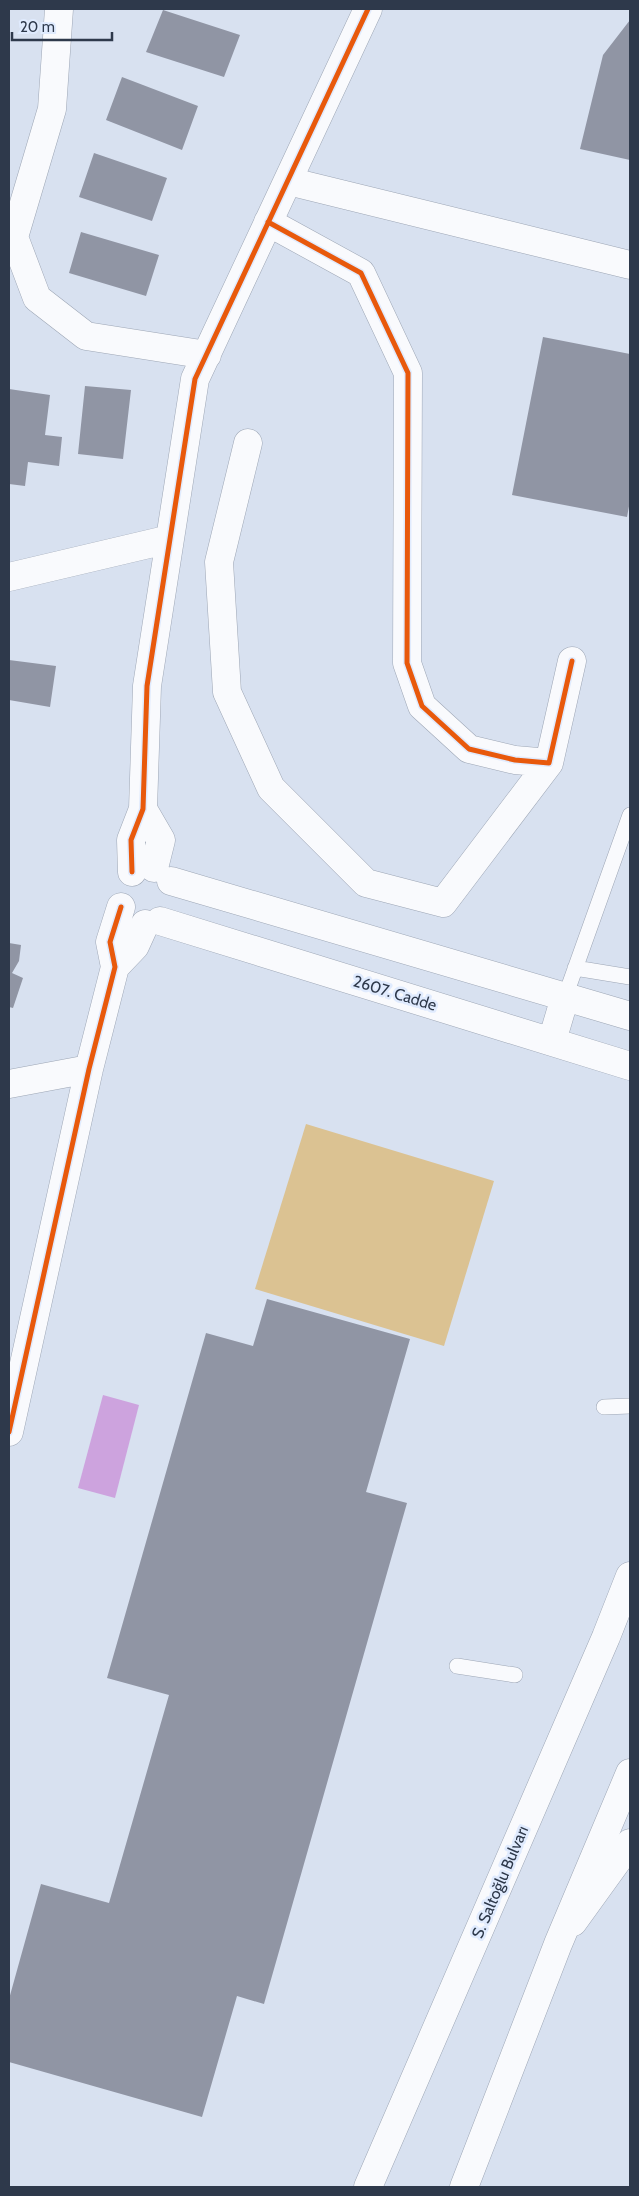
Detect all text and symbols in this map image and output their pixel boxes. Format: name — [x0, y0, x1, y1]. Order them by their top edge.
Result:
scale bar — [12, 10, 112, 42]
text: 20 m — [20, 18, 55, 36]
street label: 2607. Cadde — [351, 971, 439, 1015]
street label: S. Saltoğlu Bulvarı — [468, 1823, 532, 1941]

